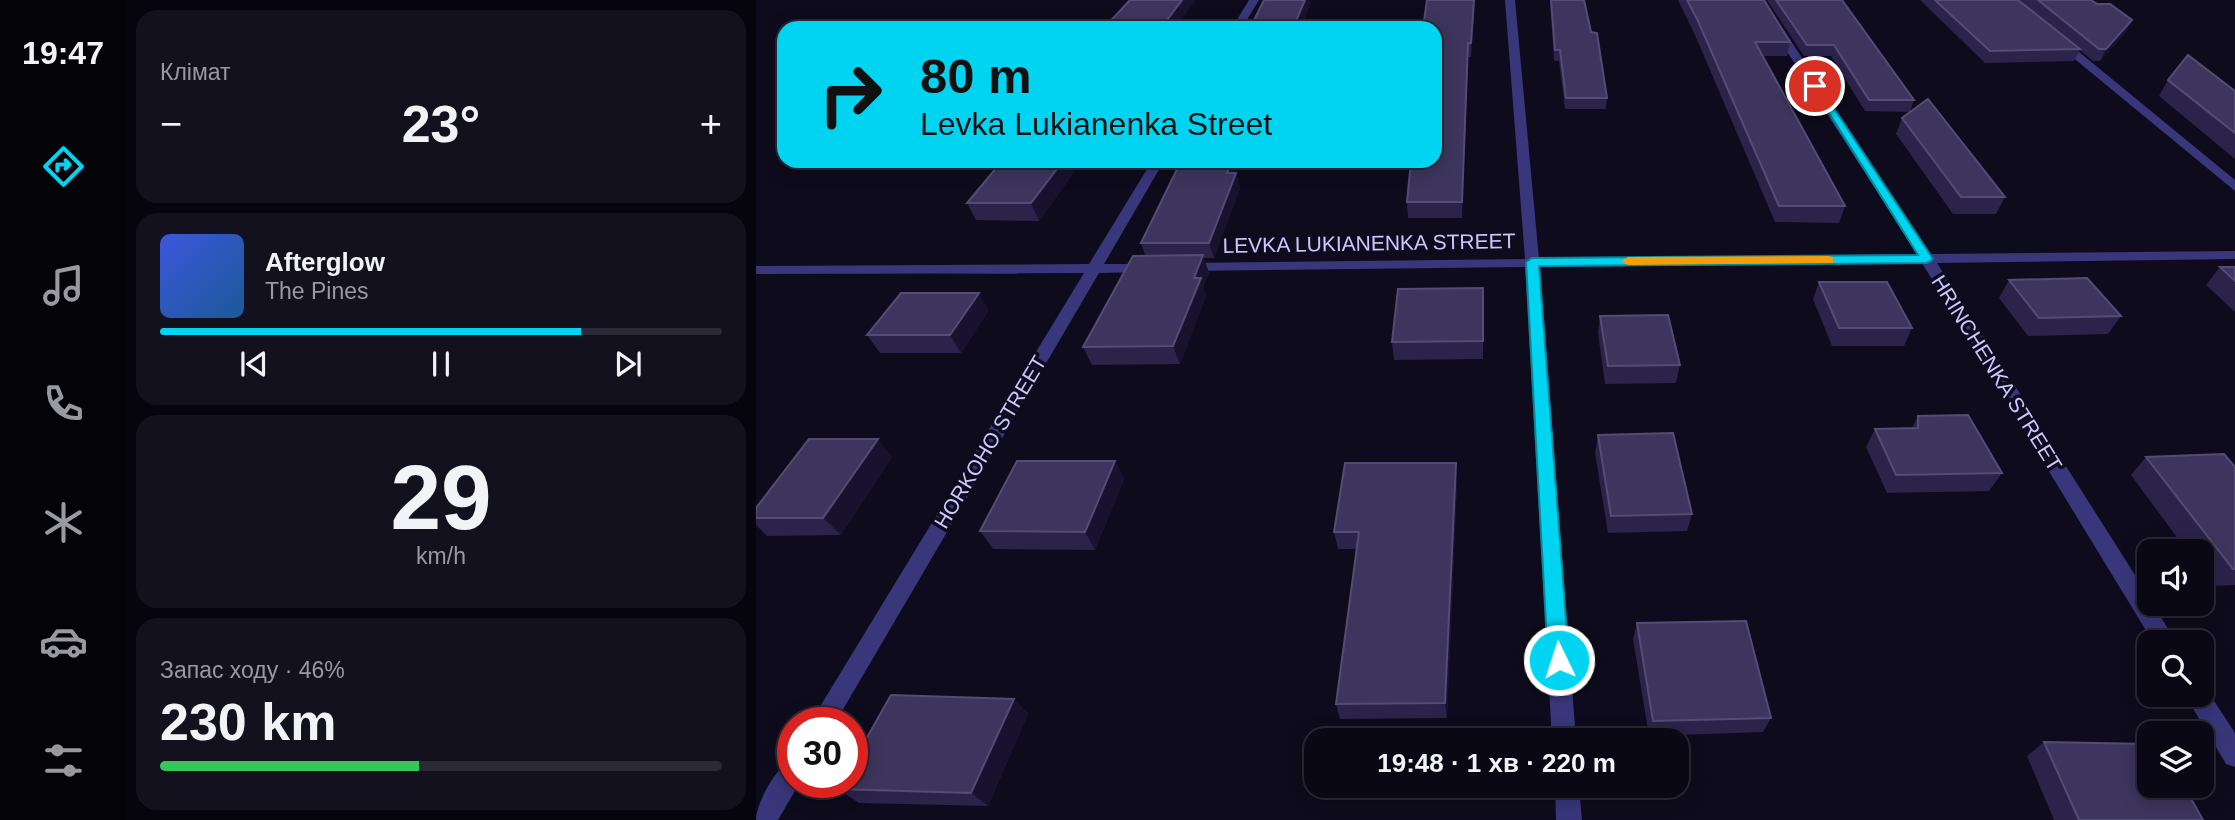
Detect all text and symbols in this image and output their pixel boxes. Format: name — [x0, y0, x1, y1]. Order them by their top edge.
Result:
text: 19:47 — [22, 35, 104, 71]
icon: right — [805, 49, 896, 140]
text: 80 m — [920, 49, 1032, 103]
pin — [1785, 56, 1845, 116]
text: Клімат — [160, 59, 231, 85]
icon: arrive — [1796, 67, 1834, 105]
text: 23° — [402, 95, 480, 153]
text: − — [160, 103, 182, 145]
text: + — [700, 103, 722, 145]
text: Levka Lukianenka Street — [920, 106, 1272, 142]
icon: directions — [39, 142, 88, 191]
street label: LEVKA LUKIANENKA STREET — [1222, 229, 1516, 257]
text: Afterglow — [265, 247, 385, 277]
icon: music — [39, 261, 88, 310]
street label: HRINCHENKA STREET — [1927, 271, 2067, 475]
text: The Pines — [265, 278, 369, 304]
icon: previous — [235, 345, 273, 383]
icon: pause — [422, 345, 460, 383]
icon: next — [609, 345, 647, 383]
street label: HORKOHO STREET — [929, 351, 1051, 532]
icon: phone — [39, 379, 88, 428]
text: 29 — [390, 447, 492, 548]
icon: climate — [39, 498, 88, 547]
map controls — [2137, 539, 2214, 798]
button: sound — [2137, 539, 2214, 616]
text: km/h — [416, 543, 466, 569]
icon: car — [39, 617, 88, 666]
position arrow — [1522, 623, 1596, 697]
button: search — [2137, 630, 2214, 707]
text: Запас ходу · 46% — [160, 657, 345, 683]
text: 230 km — [160, 693, 336, 751]
speed limit sign: 30 — [777, 707, 868, 798]
button: layers — [2137, 721, 2214, 798]
icon: filters — [39, 736, 88, 785]
text: 19:48 · 1 хв · 220 m — [1377, 748, 1616, 778]

